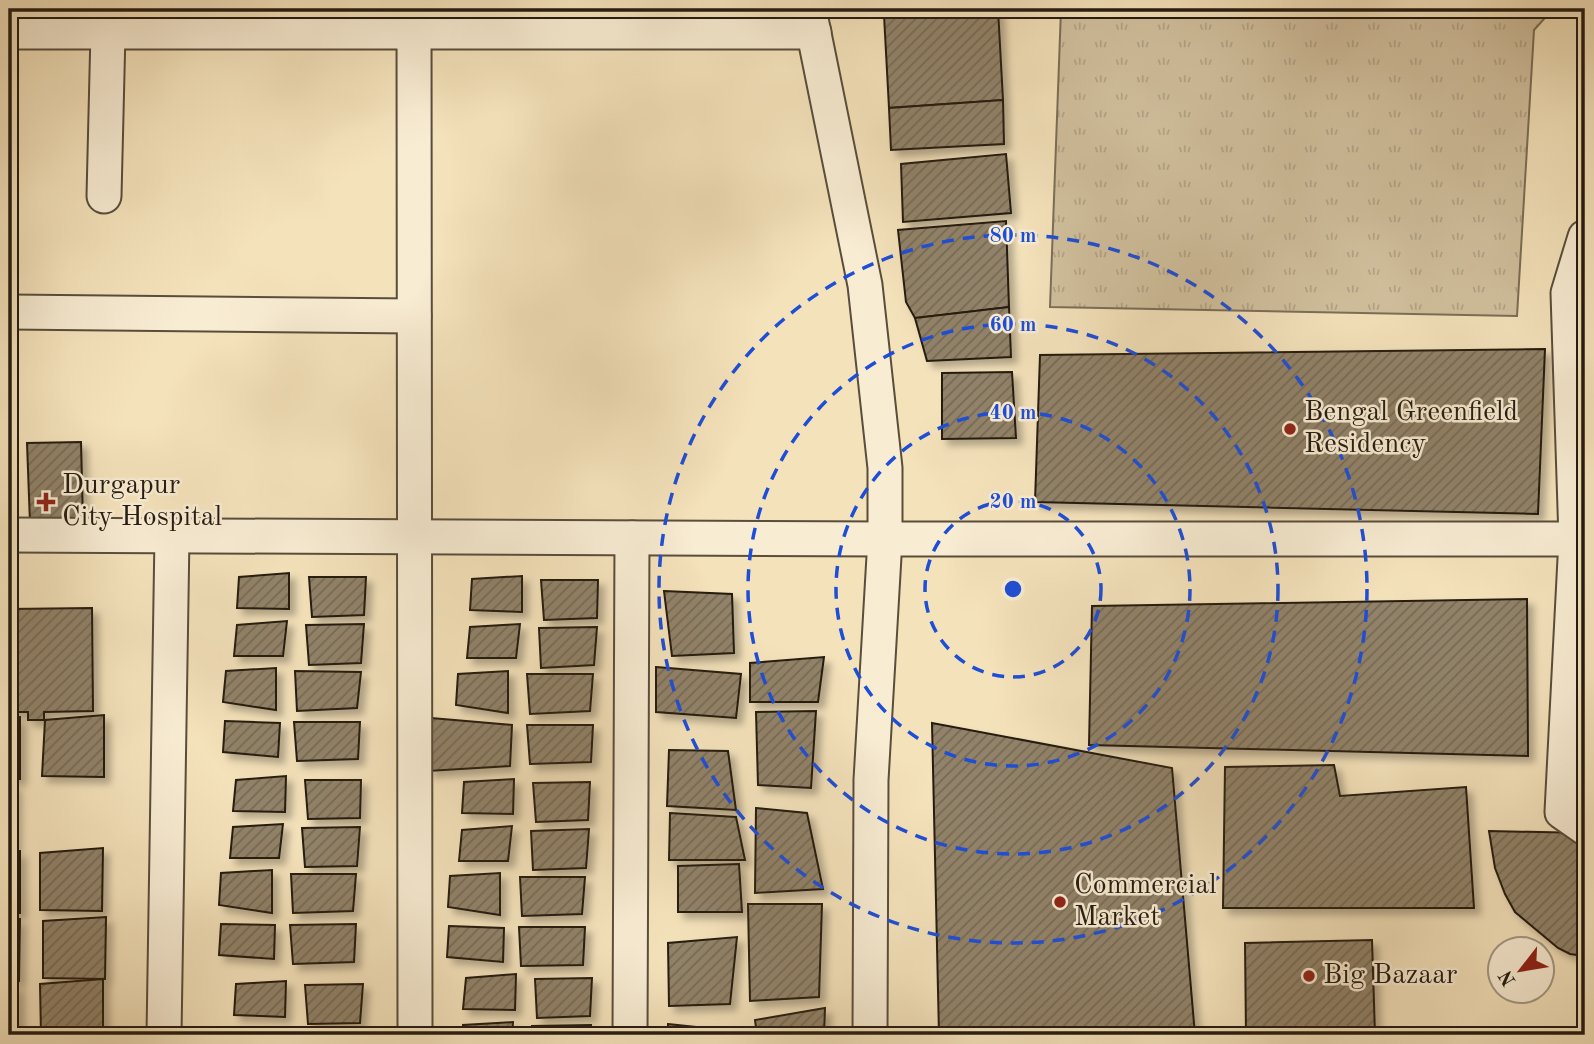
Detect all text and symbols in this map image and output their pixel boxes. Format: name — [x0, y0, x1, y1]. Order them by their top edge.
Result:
text: 80 m — [989, 226, 1037, 247]
text: 60 m — [989, 315, 1037, 336]
place label: Bengal Greenfield Residency — [1304, 399, 1518, 459]
text: 40 m — [989, 403, 1037, 424]
marker: Bengal Greenfield Residency — [1282, 421, 1298, 437]
place label: Durgapur City Hospital — [62, 472, 222, 532]
marker: Durgapur City Hospital — [36, 492, 56, 512]
text: 20 m — [989, 492, 1037, 513]
centre of rings — [1001, 577, 1025, 601]
place label: Commercial Market — [1074, 872, 1217, 932]
marker: Commercial Market — [1052, 894, 1068, 910]
north arrow — [1486, 936, 1556, 1006]
place label: Big Bazaar — [1323, 962, 1457, 990]
text: N — [1496, 966, 1520, 989]
marker: Big Bazaar — [1301, 968, 1317, 984]

